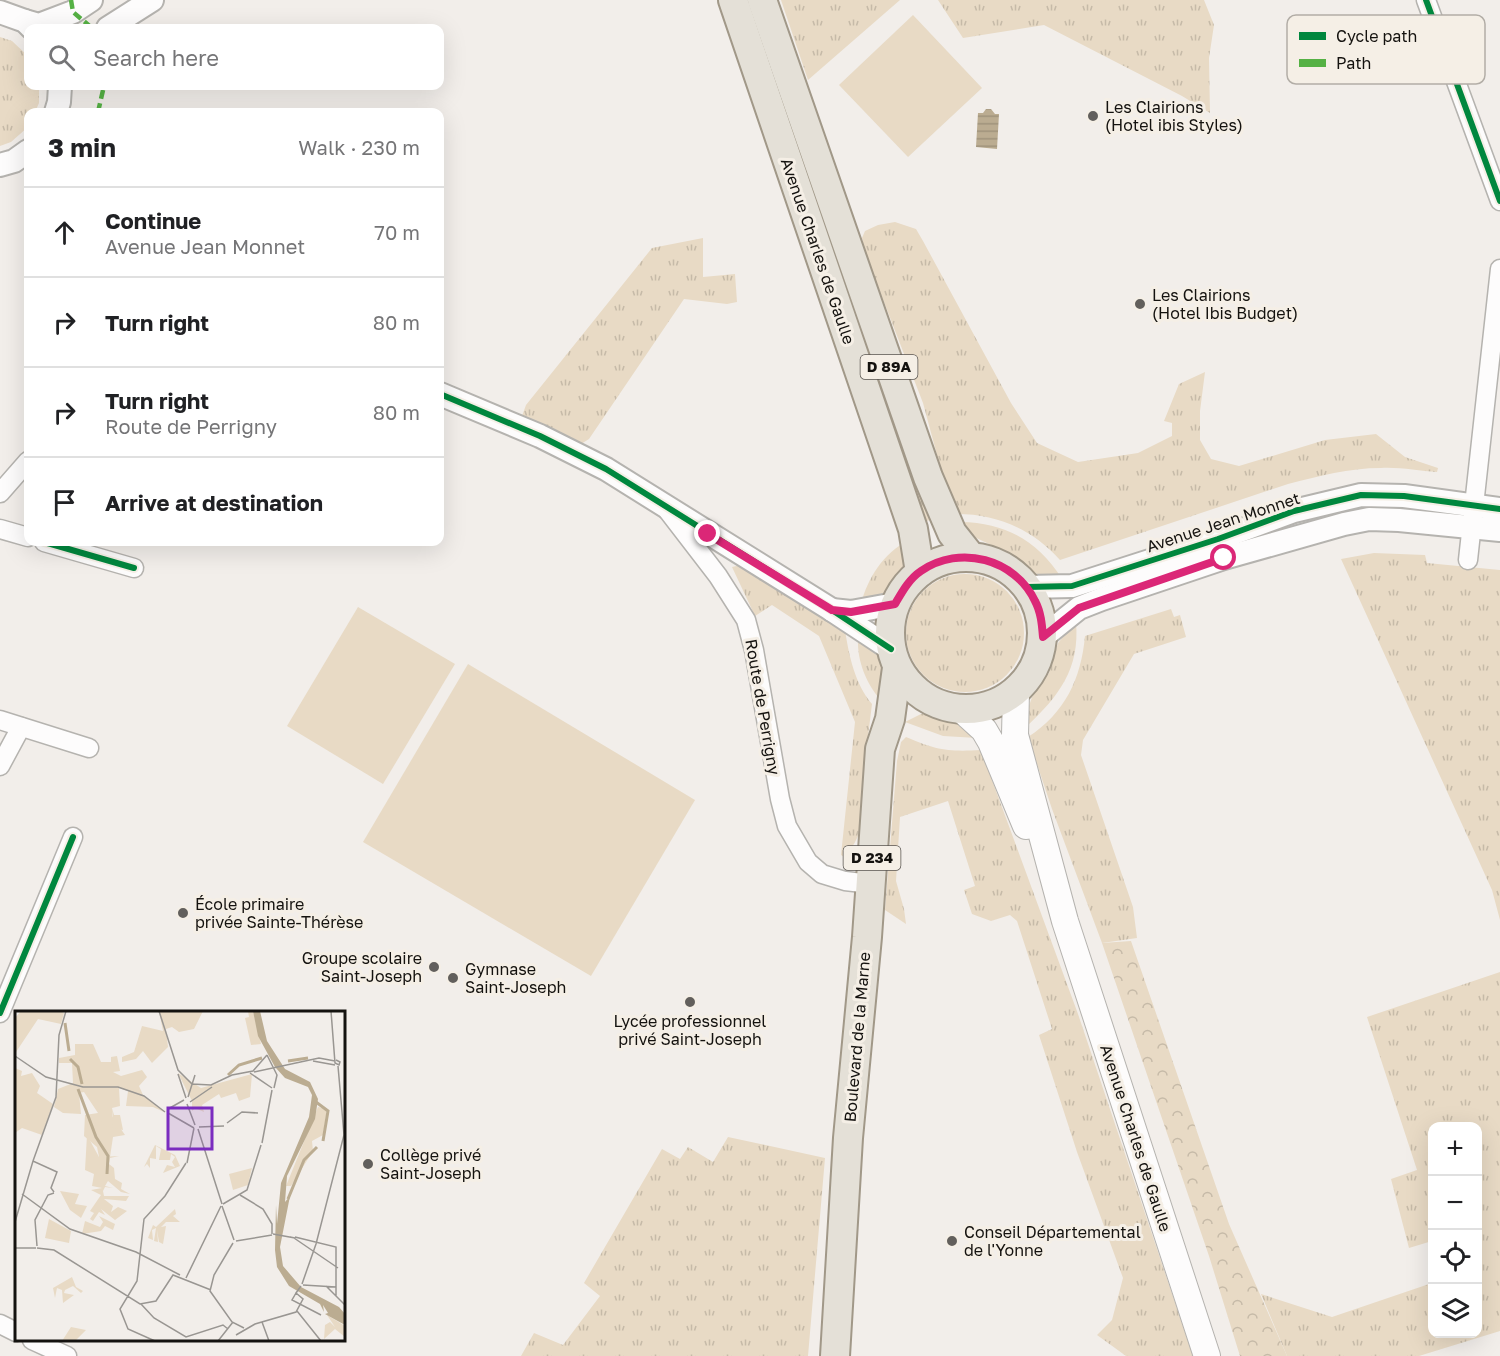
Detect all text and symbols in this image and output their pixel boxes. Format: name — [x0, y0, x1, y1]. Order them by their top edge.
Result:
legend — [1287, 15, 1485, 84]
search box — [24, 24, 444, 90]
text: Cycle path — [1336, 26, 1417, 46]
icon: search — [45, 41, 78, 74]
text: Search here — [93, 44, 219, 71]
text: Path — [1336, 53, 1371, 73]
place label: Les Clairions (Hotel ibis Styles) — [1105, 97, 1243, 135]
marker: Les Clairions (Hotel ibis Styles) — [1086, 109, 1100, 123]
text: 3 min — [48, 132, 116, 163]
text: Walk · 230 m — [298, 135, 420, 159]
street label: Avenue Charles de Gaulle — [777, 155, 859, 347]
text: Continue — [105, 207, 201, 234]
icon: ahead — [48, 216, 81, 249]
text: 70 m — [374, 220, 420, 244]
text: Avenue Jean Monnet — [105, 234, 305, 258]
place label: Les Clairions (Hotel Ibis Budget) — [1152, 285, 1298, 323]
marker: Les Clairions (Hotel Ibis Budget) — [1133, 297, 1147, 311]
icon: right — [48, 306, 81, 339]
text: Turn right — [105, 309, 209, 336]
text: 80 m — [373, 310, 420, 334]
road number: D 89A — [860, 355, 918, 379]
text: Turn right — [105, 387, 209, 414]
icon: right — [48, 396, 81, 429]
text: 80 m — [373, 400, 420, 424]
text: Route de Perrigny — [105, 414, 277, 438]
icon: arrive — [48, 486, 81, 519]
street label: Avenue Jean Monnet — [1144, 488, 1302, 556]
text: Arrive at destination — [105, 489, 323, 516]
route end — [694, 520, 720, 546]
route start — [1210, 544, 1236, 570]
street label: Route de Perrigny — [741, 638, 785, 776]
road number: D 234 — [844, 846, 900, 870]
place label: École primaire privée Sainte-Thérèse — [195, 894, 363, 932]
marker: École primaire privée Sainte-Thérèse — [176, 906, 190, 920]
place label: Groupe scolaire Saint-Joseph — [302, 948, 422, 986]
street label: Boulevard de la Marne — [840, 951, 874, 1123]
place label: Gymnase Saint-Joseph — [465, 959, 566, 997]
marker: Groupe scolaire Saint-Joseph — [427, 960, 441, 974]
marker: Gymnase Saint-Joseph — [446, 971, 460, 985]
marker: Lycée professionnel privé Saint-Joseph — [683, 995, 697, 1009]
inset map — [15, 1011, 345, 1341]
place label: Lycée professionnel privé Saint-Joseph — [613, 1011, 767, 1049]
street label: Avenue Charles de Gaulle — [1096, 1042, 1176, 1234]
map controls — [1428, 1122, 1482, 1338]
button: + — [1428, 1122, 1482, 1176]
place label: Collège privé Saint-Joseph — [380, 1145, 481, 1183]
marker: Collège privé Saint-Joseph — [361, 1157, 375, 1171]
button: − — [1428, 1176, 1482, 1230]
place label: Conseil Départemental de l'Yonne — [964, 1222, 1141, 1260]
button: locate — [1428, 1230, 1482, 1284]
marker: Conseil Départemental de l'Yonne — [945, 1234, 959, 1248]
button: layers — [1428, 1284, 1482, 1338]

